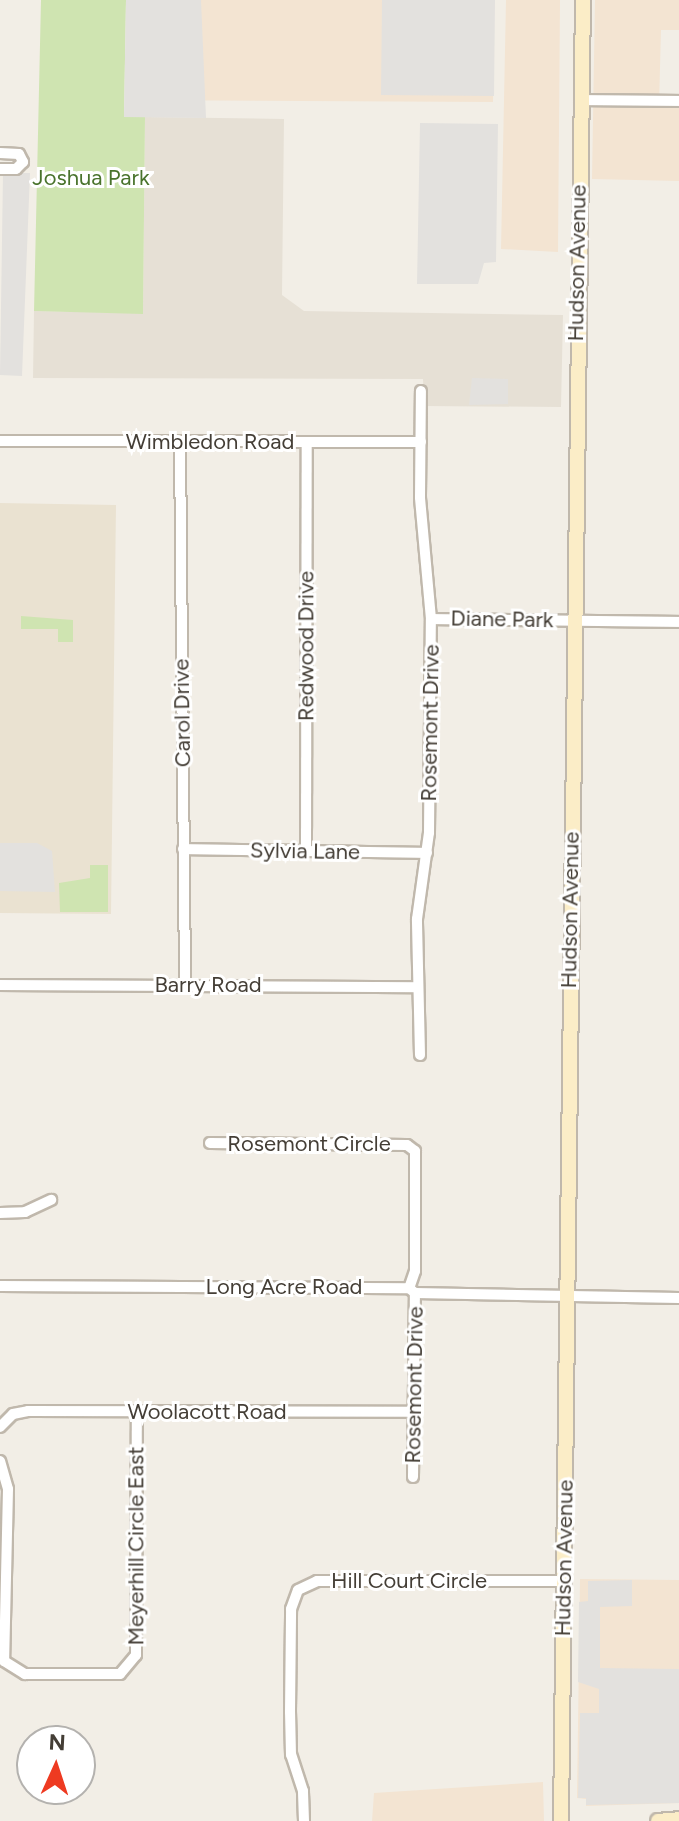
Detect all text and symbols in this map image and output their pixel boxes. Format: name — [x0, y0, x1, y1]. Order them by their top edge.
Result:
park label: Joshua Park — [32, 165, 150, 191]
street label: Hudson Avenue — [562, 184, 592, 342]
street label: Wimbledon Road — [126, 429, 294, 455]
street label: Redwood Drive — [293, 571, 319, 721]
street label: Diane Park — [450, 605, 554, 633]
street label: Rosemont Drive — [415, 644, 445, 802]
street label: Carol Drive — [168, 659, 196, 767]
street label: Hudson Avenue — [555, 831, 585, 989]
street label: Sylvia Lane — [250, 837, 360, 865]
street label: Barry Road — [154, 972, 262, 998]
street label: Rosemont Circle — [227, 1131, 391, 1157]
street label: Long Acre Road — [206, 1274, 362, 1300]
street label: Rosemont Drive — [399, 1306, 429, 1464]
street label: Woolacott Road — [127, 1399, 287, 1425]
street label: Meyerhill Circle East — [123, 1447, 149, 1645]
street label: Hudson Avenue — [549, 1479, 579, 1637]
street label: Hill Court Circle — [331, 1568, 487, 1594]
north arrow — [16, 1725, 96, 1805]
text: N — [48, 1729, 66, 1756]

